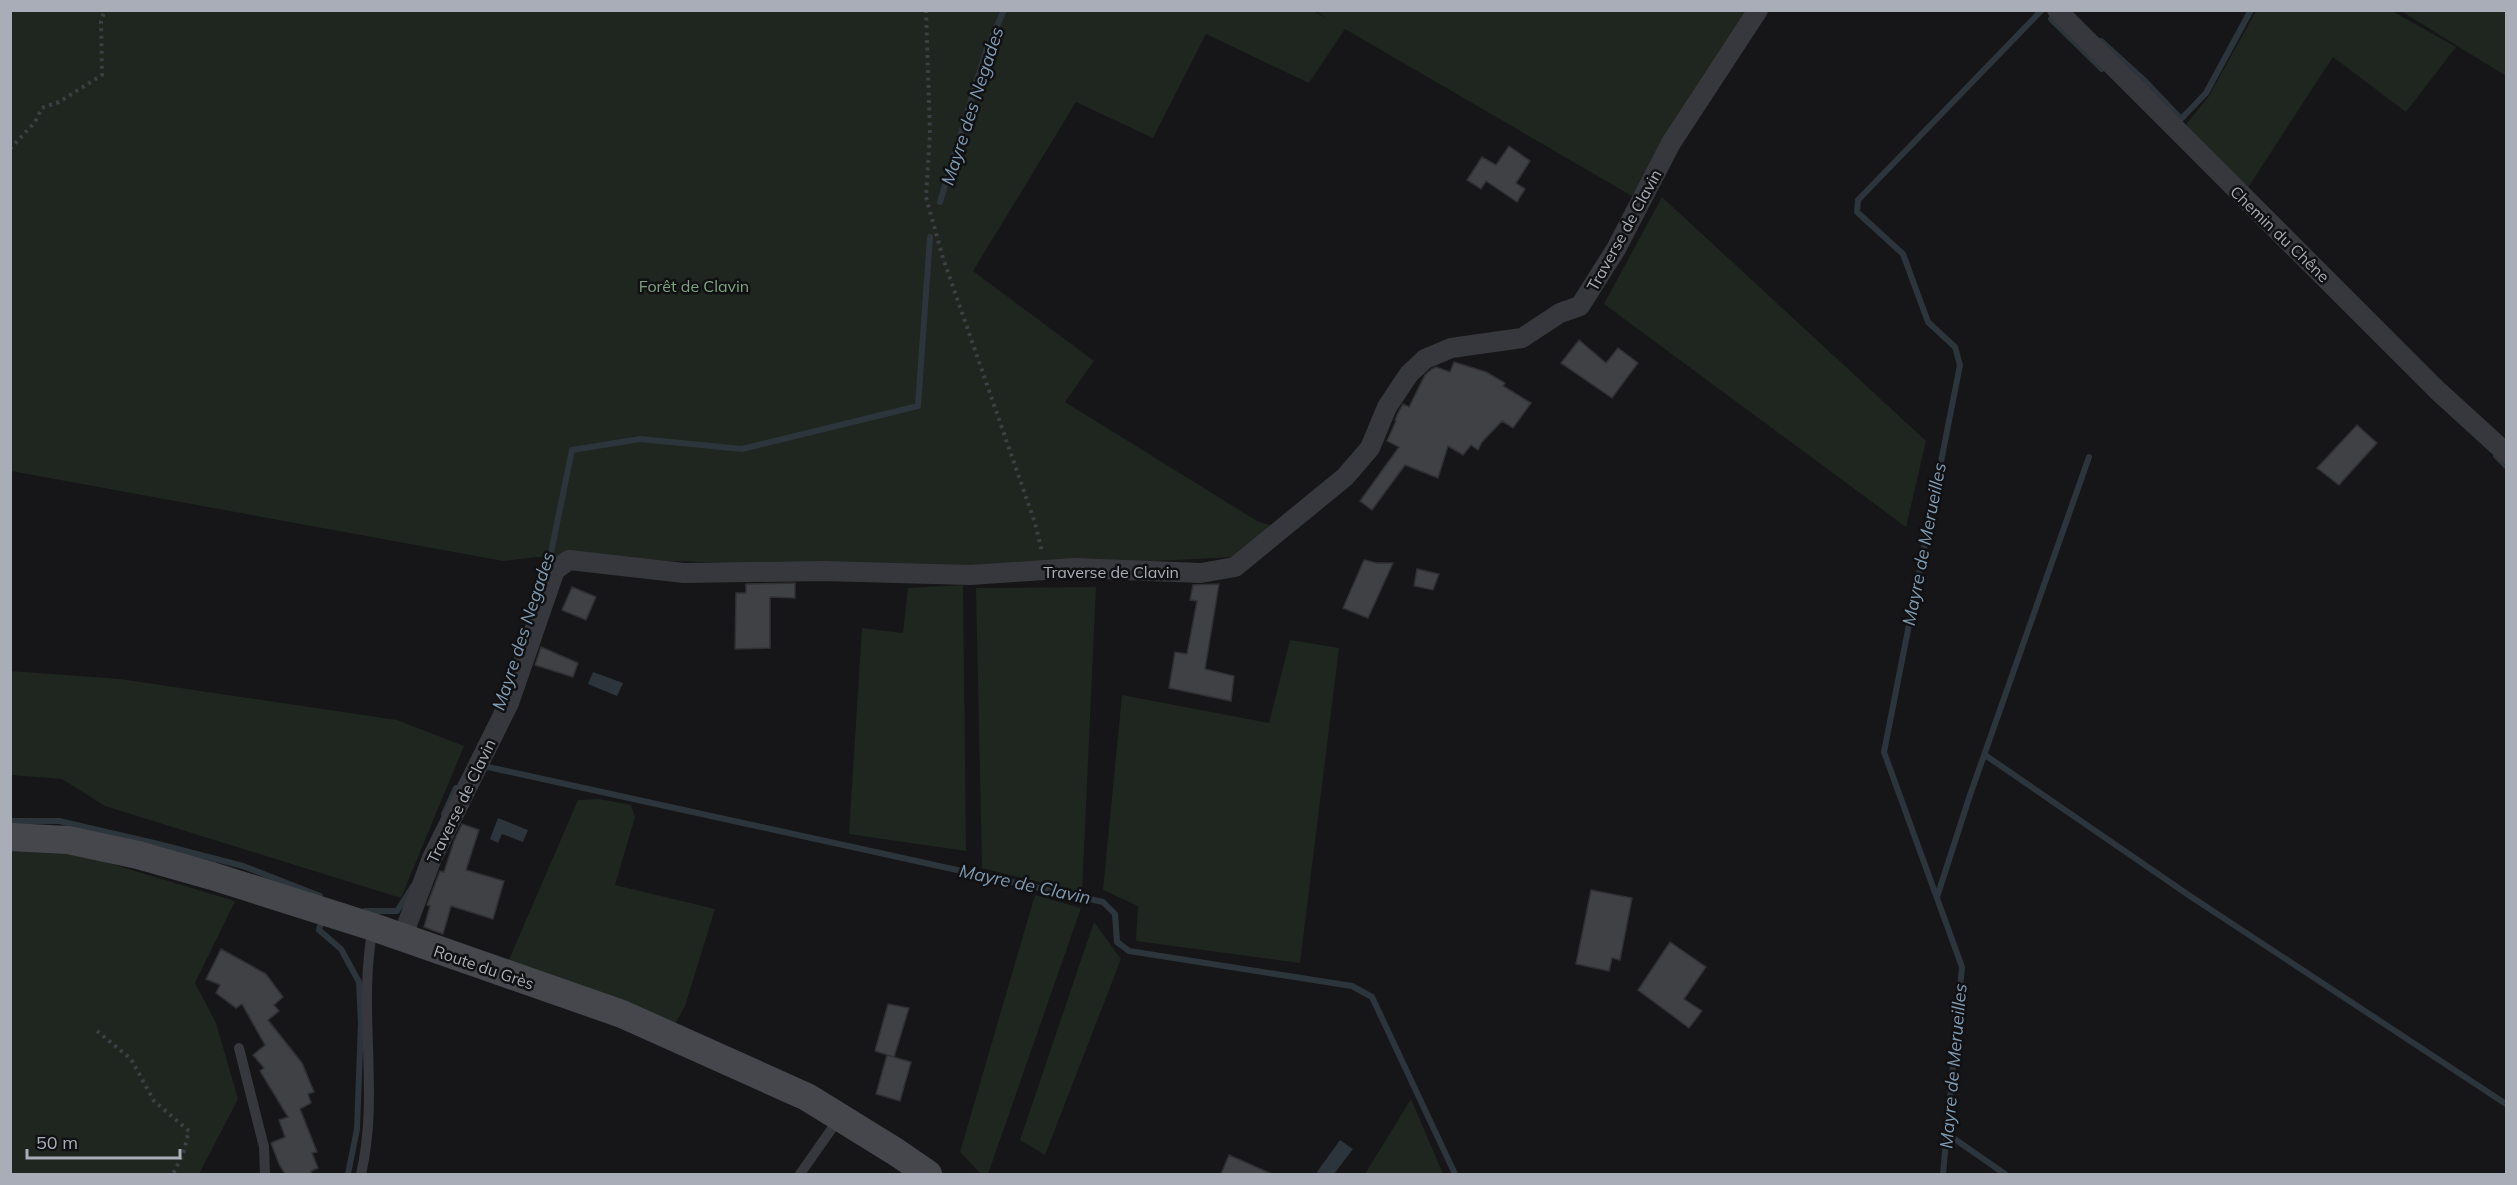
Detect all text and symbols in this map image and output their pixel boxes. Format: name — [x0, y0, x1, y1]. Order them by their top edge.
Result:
water label: Mayre des Negades — [936, 24, 1008, 188]
street label: Traverse de Clavin — [1582, 166, 1666, 294]
street label: Chemin du Chêne — [2226, 181, 2334, 287]
park label: Forêt de Clavin — [639, 276, 749, 296]
water label: Mayre de Merueilles — [1897, 461, 1951, 627]
water label: Mayre des Negades — [487, 549, 559, 713]
street label: Traverse de Clavin — [1043, 562, 1179, 582]
street label: Traverse de Clavin — [422, 736, 500, 866]
water label: Mayre de Clavin — [957, 859, 1093, 909]
street label: Route du Grès — [431, 940, 537, 994]
water label: Mayre de Merueilles — [1934, 983, 1972, 1149]
scale bar — [27, 1122, 180, 1160]
text: 50 m — [36, 1131, 78, 1154]

